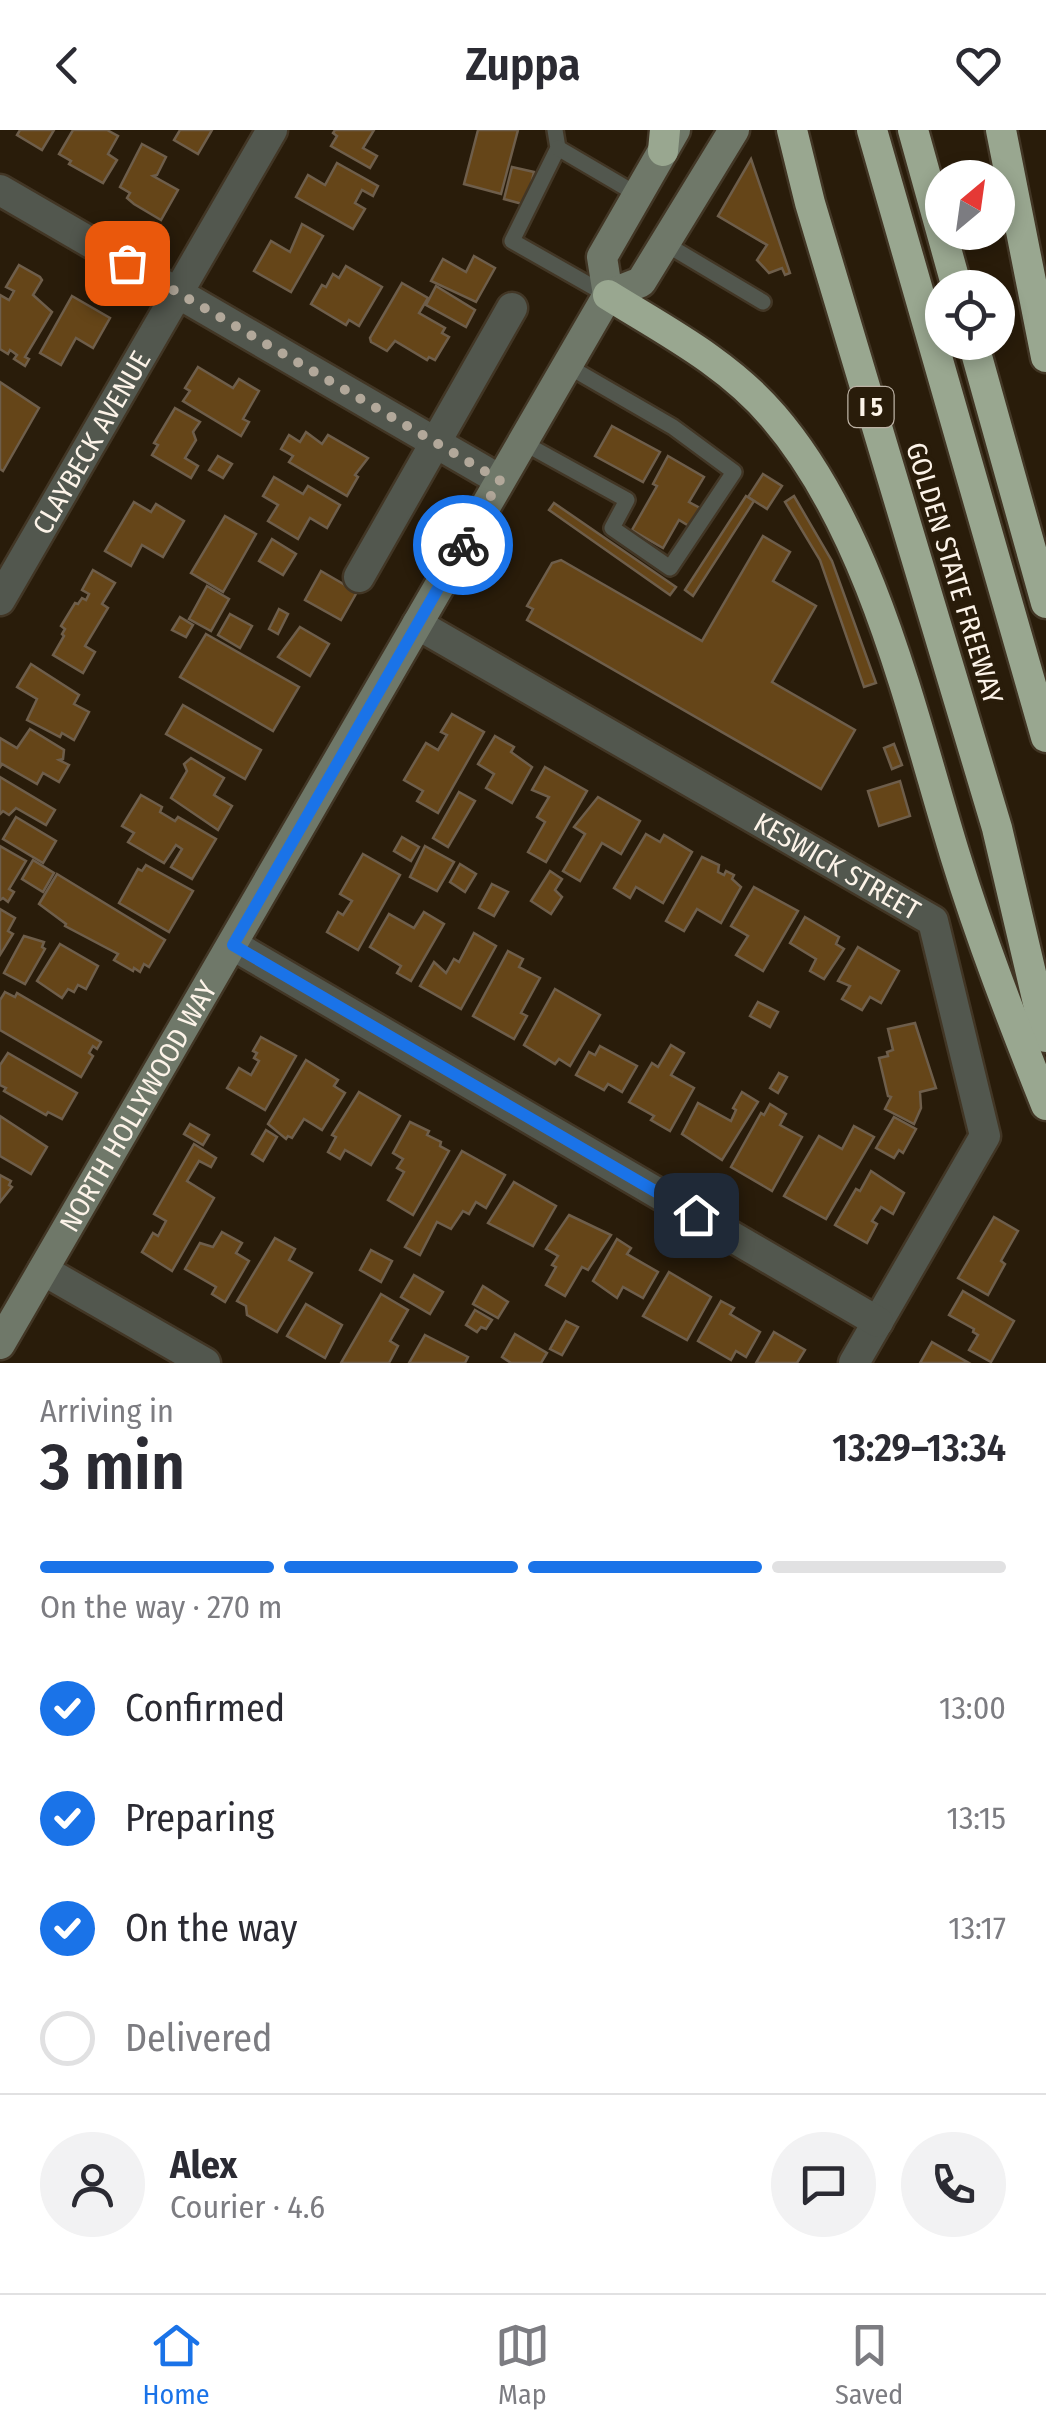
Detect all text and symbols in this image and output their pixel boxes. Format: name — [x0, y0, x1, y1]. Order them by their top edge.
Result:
icon: back — [40, 38, 95, 93]
text: Zuppa — [465, 38, 581, 92]
icon: heart — [951, 38, 1006, 93]
north arrow — [925, 160, 1015, 250]
map controls — [925, 160, 1015, 360]
pin — [85, 221, 170, 306]
icon: bag — [100, 236, 155, 291]
button: locate — [925, 270, 1015, 360]
street label: CLAYBECK AVENUE — [26, 345, 157, 540]
road number: I 5 — [848, 387, 894, 427]
street label: GOLDEN STATE FREEWAY — [899, 438, 1010, 708]
courier — [413, 495, 513, 595]
icon: bike — [436, 518, 491, 573]
street label: KESWICK STREET — [748, 806, 926, 927]
street label: NORTH HOLLYWOOD WAY — [53, 975, 224, 1237]
pin — [654, 1173, 739, 1258]
icon: home — [669, 1188, 724, 1243]
text: Arriving in — [40, 1392, 174, 1430]
text: 13:29–13:34 — [832, 1425, 1006, 1471]
text: 3 min — [40, 1428, 185, 1506]
text: On the way · 270 m — [40, 1588, 282, 1626]
icon: check — [40, 1681, 95, 1736]
text: Confirmed — [125, 1685, 285, 1731]
text: 13:00 — [939, 1689, 1006, 1727]
icon: check — [40, 1791, 95, 1846]
text: Preparing — [125, 1795, 274, 1841]
text: 13:15 — [946, 1799, 1006, 1837]
icon: check — [40, 1901, 95, 1956]
text: On the way — [125, 1905, 297, 1951]
text: 13:17 — [948, 1909, 1006, 1947]
text: Delivered — [125, 2015, 272, 2061]
button: person — [40, 2132, 145, 2237]
button: chat — [771, 2132, 876, 2237]
button: phone — [901, 2132, 1006, 2237]
text: Alex — [170, 2142, 237, 2188]
text: Courier · 4.6 — [170, 2188, 325, 2226]
tab: Home — [143, 2318, 210, 2411]
tab: Map — [495, 2318, 550, 2411]
tab: Saved — [835, 2318, 903, 2411]

